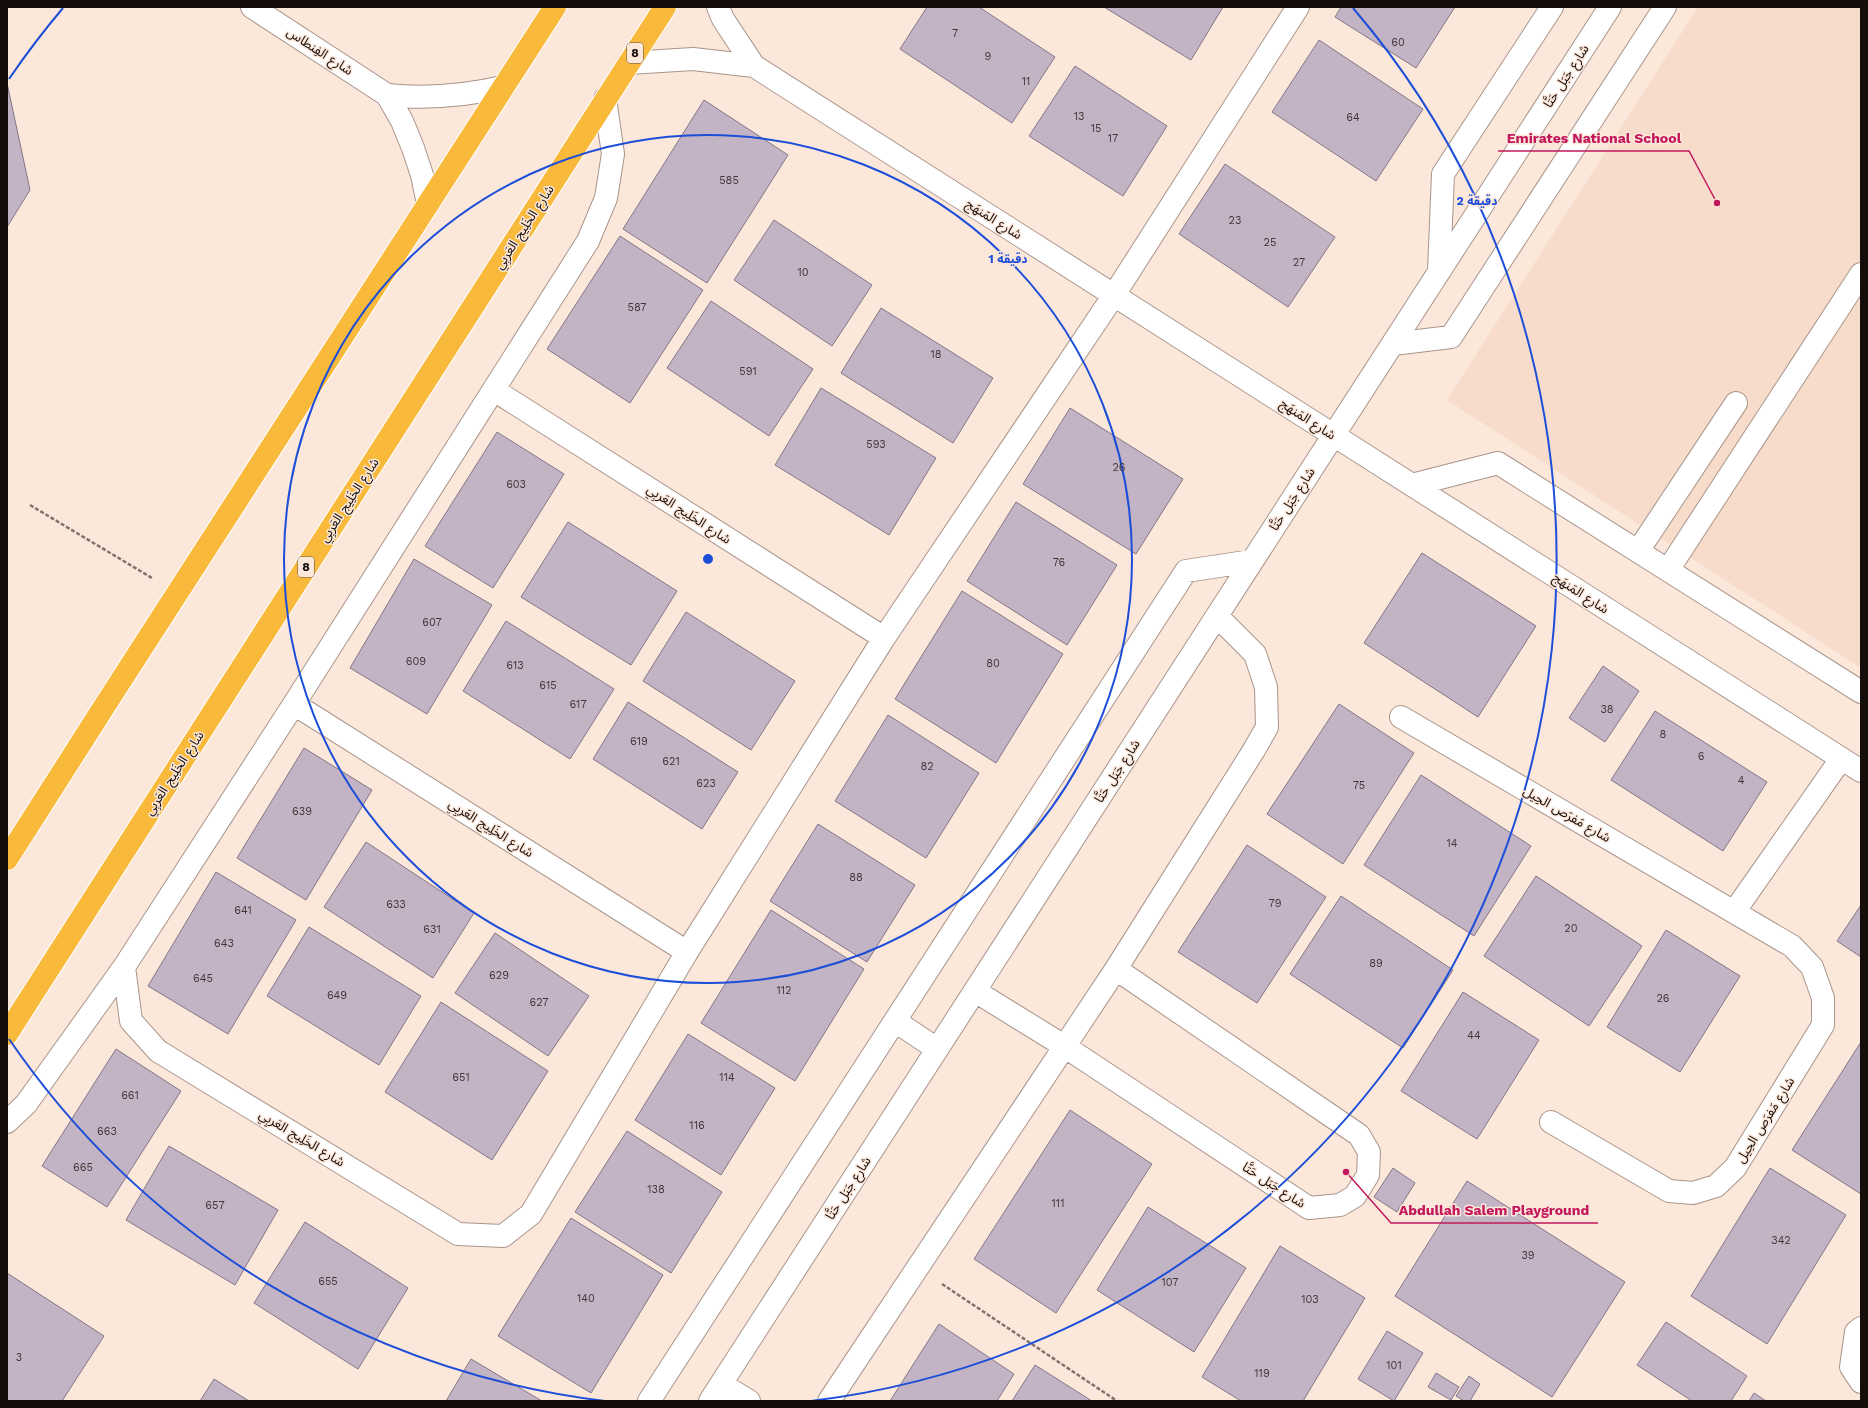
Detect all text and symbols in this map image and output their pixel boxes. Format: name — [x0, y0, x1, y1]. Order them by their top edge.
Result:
street label: شارع الفِنطاس — [282, 24, 356, 80]
house number: 7 — [952, 27, 958, 40]
house number: 60 — [1391, 36, 1405, 49]
street label: شارع جَبَل حَتَّا — [1539, 41, 1594, 112]
road number: 8 — [627, 43, 643, 63]
house number: 9 — [985, 50, 992, 63]
house number: 11 — [1022, 75, 1030, 88]
house number: 13 — [1074, 110, 1084, 123]
house number: 64 — [1346, 111, 1360, 124]
house number: 15 — [1091, 122, 1101, 135]
callout: Emirates National School — [1498, 125, 1689, 151]
text: Emirates National School — [1507, 130, 1682, 146]
house number: 17 — [1108, 132, 1118, 145]
house number: 585 — [719, 174, 739, 187]
street label: شارع الخَلِيج العَربِي — [491, 182, 559, 273]
text: 2 دقيقة — [1457, 194, 1497, 208]
street label: شارع المَنهَج — [962, 196, 1025, 245]
house number: 23 — [1229, 214, 1241, 227]
house number: 25 — [1264, 236, 1276, 249]
text: 1 دقيقة — [989, 252, 1027, 266]
house number: 27 — [1293, 256, 1305, 269]
house number: 10 — [797, 266, 809, 279]
house number: 587 — [628, 301, 646, 314]
house number: 18 — [930, 348, 942, 361]
house number: 591 — [739, 365, 757, 378]
street label: شارع المَنهَج — [1276, 395, 1339, 445]
house number: 593 — [866, 438, 886, 451]
street label: شارع الخَلِيج العَربِي — [316, 455, 384, 546]
house number: 26 — [1112, 461, 1126, 474]
street label: شارع جَبَل حَتَّا — [1265, 464, 1320, 535]
house number: 603 — [506, 478, 526, 491]
street label: شارع الخَلِيج العَربِي — [643, 481, 734, 549]
centre of rings — [701, 552, 715, 566]
house number: 76 — [1053, 556, 1066, 569]
road number: 8 — [298, 557, 314, 577]
street label: شارع المَنهَج — [1549, 569, 1612, 619]
house number: 607 — [422, 616, 442, 629]
house number: 609 — [406, 655, 426, 668]
house number: 80 — [986, 657, 1000, 670]
house number: 613 — [506, 659, 524, 672]
house number: 615 — [539, 679, 557, 692]
house number: 617 — [569, 698, 587, 711]
house number: 38 — [1600, 703, 1614, 716]
street label: شارع الخَلِيج العَربِي — [141, 728, 209, 819]
house number: 8 — [1660, 728, 1667, 741]
house number: 619 — [630, 735, 648, 748]
street label: شارع جَبَل حَتَّا — [1090, 736, 1145, 807]
house number: 6 — [1698, 750, 1705, 763]
house number: 621 — [662, 755, 680, 768]
house number: 82 — [920, 760, 934, 773]
house number: 4 — [1738, 774, 1745, 787]
house number: 623 — [696, 777, 716, 790]
house number: 75 — [1353, 779, 1365, 792]
street label: شارع مَفرَص الحِيل — [1519, 783, 1613, 848]
street label: شارع الخَلِيج العَربِي — [444, 796, 536, 863]
house number: 639 — [292, 805, 312, 818]
house number: 14 — [1446, 837, 1458, 850]
house number: 88 — [849, 871, 863, 884]
house number: 79 — [1269, 897, 1282, 910]
house number: 633 — [386, 898, 406, 911]
house number: 641 — [234, 904, 252, 917]
house number: 20 — [1564, 922, 1578, 935]
house number: 631 — [423, 923, 441, 936]
house number: 643 — [214, 937, 234, 950]
house number: 89 — [1369, 957, 1383, 970]
house number: 629 — [489, 969, 509, 982]
house number: 645 — [193, 972, 213, 985]
house number: 112 — [777, 984, 792, 997]
house number: 649 — [327, 989, 347, 1002]
house number: 26 — [1656, 992, 1670, 1005]
house number: 627 — [529, 996, 549, 1009]
house number: 44 — [1467, 1029, 1481, 1042]
house number: 651 — [452, 1071, 470, 1084]
house number: 114 — [719, 1071, 735, 1084]
street label: شارع مَفرَص الحِيل — [1733, 1074, 1800, 1167]
house number: 661 — [121, 1089, 139, 1102]
street label: شارع الخَلِيج العَربِي — [255, 1107, 348, 1172]
house number: 116 — [689, 1119, 705, 1132]
house number: 663 — [97, 1125, 117, 1138]
street label: شارع جَبَل حَتَّا — [821, 1153, 876, 1224]
street label: شارع جَبَل حَتَّا — [1238, 1158, 1309, 1213]
house number: 665 — [73, 1161, 93, 1174]
house number: 138 — [647, 1183, 665, 1196]
house number: 111 — [1052, 1197, 1064, 1210]
callout: Abdullah Salem Playground — [1391, 1197, 1598, 1223]
house number: 657 — [205, 1199, 225, 1212]
text: Abdullah Salem Playground — [1399, 1202, 1589, 1218]
house number: 342 — [1771, 1234, 1791, 1247]
house number: 39 — [1521, 1249, 1535, 1262]
house number: 655 — [318, 1275, 338, 1288]
house number: 107 — [1161, 1276, 1179, 1289]
house number: 140 — [577, 1292, 595, 1305]
house number: 103 — [1301, 1293, 1319, 1306]
house number: 3 — [16, 1351, 22, 1364]
house number: 101 — [1386, 1359, 1402, 1372]
house number: 119 — [1254, 1367, 1270, 1380]

